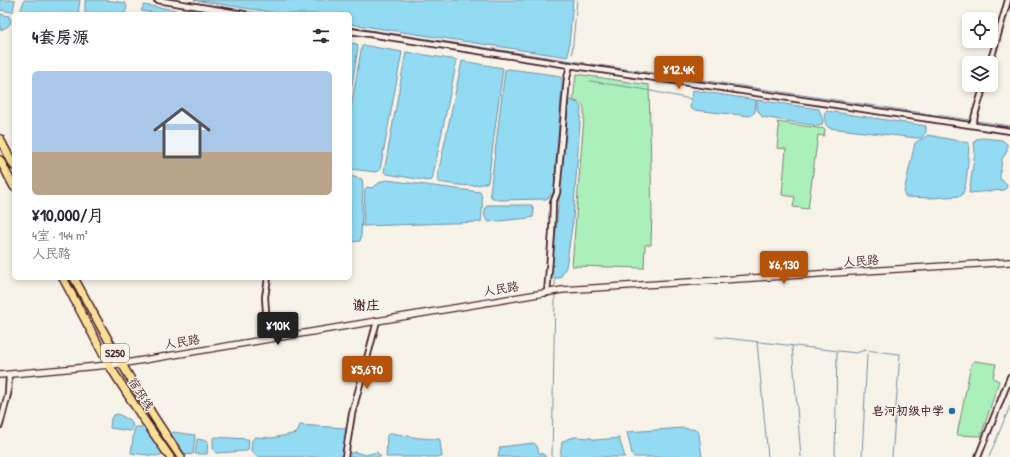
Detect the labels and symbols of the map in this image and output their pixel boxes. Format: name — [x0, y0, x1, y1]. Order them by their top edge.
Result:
pin: ¥12.4K — [646, 56, 712, 90]
pin: ¥6,130 — [751, 251, 817, 285]
street label: 人民路 — [842, 251, 880, 270]
street label: 人民路 — [482, 277, 520, 300]
district label: 谢庄 — [352, 295, 380, 314]
pin: ¥10K — [254, 312, 302, 346]
street label: 人民路 — [163, 330, 201, 353]
road number: S250 — [101, 344, 129, 362]
pin: ¥5,670 — [334, 356, 400, 390]
street label: 宿邳线 — [125, 374, 158, 414]
place label: 皂河初级中学 — [872, 402, 944, 419]
marker: 皂河初级中学 — [947, 406, 957, 416]

